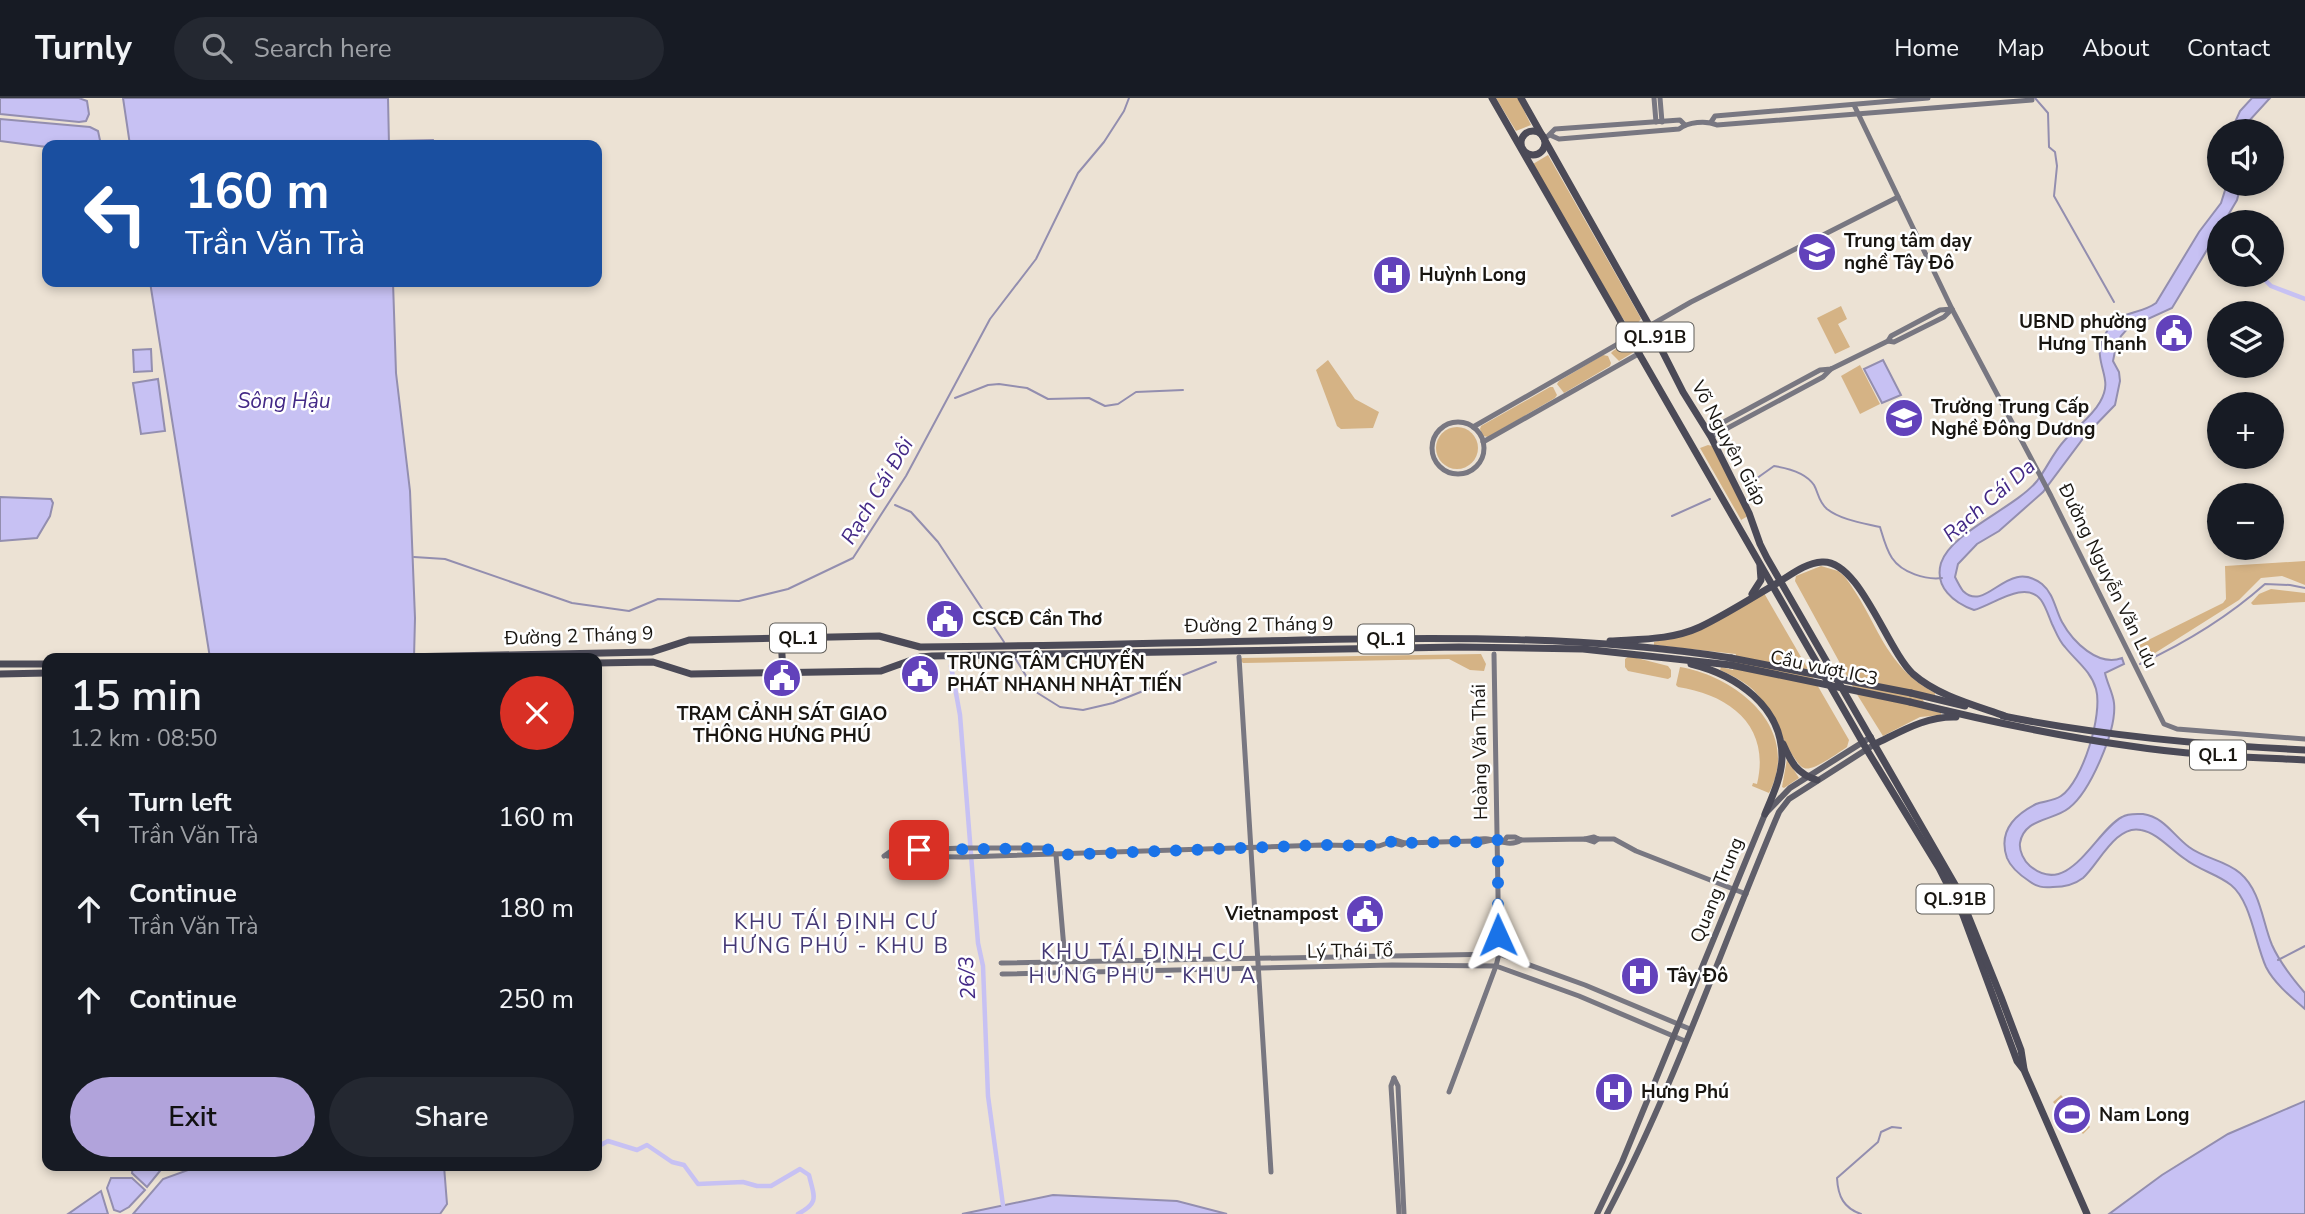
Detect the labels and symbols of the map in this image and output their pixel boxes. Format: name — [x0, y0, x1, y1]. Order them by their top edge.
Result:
place label: Trung tâm dạy nghề Tây Đô — [1844, 228, 1973, 276]
school or university icon: Trung tâm dạy nghề Tây Đô — [1796, 231, 1838, 273]
hospital icon: Huỳnh Long — [1371, 254, 1413, 296]
place label: Huỳnh Long — [1419, 262, 1526, 288]
place label: UBND phường Hưng Thạnh — [2019, 309, 2147, 357]
public building icon: UBND phường Hưng Thạnh — [2153, 312, 2195, 354]
road number: QL.91B — [1616, 323, 1694, 352]
street label: Võ Nguyên Giáp — [1685, 375, 1773, 510]
water label: Sông Hậu — [237, 387, 331, 415]
place label: Trường Trung Cấp Nghề Đông Dương — [1931, 394, 2095, 442]
school or university icon: Trường Trung Cấp Nghề Đông Dương — [1883, 397, 1925, 439]
water label: Rạch Cái Đôi — [834, 432, 920, 549]
water label: Rạch Cái Da — [1937, 452, 2041, 548]
street label: Đường Nguyễn Văn Lưu — [2051, 478, 2164, 673]
public building icon: CSCĐ Cần Thơ — [924, 598, 966, 640]
place label: CSCĐ Cần Thơ — [972, 606, 1102, 632]
street label: Đường 2 Tháng 9 — [1183, 611, 1334, 639]
street label: Đường 2 Tháng 9 — [503, 620, 654, 652]
road number: QL.1 — [770, 624, 826, 652]
road number: QL.1 — [1358, 624, 1414, 654]
street label: Cầu vượt IC3 — [1768, 644, 1880, 692]
place label: TRUNG TÂM CHUYỂN PHÁT NHANH NHẬT TIẾN — [947, 648, 1182, 698]
public building icon: TRUNG TÂM CHUYỂN PHÁT NHANH NHẬT TIẾN — [899, 653, 941, 695]
public building icon: TRẠM CẢNH SÁT GIAO THÔNG HƯNG PHÚ — [761, 657, 803, 699]
street label: Hoàng Văn Thái — [1466, 684, 1494, 820]
place label: TRẠM CẢNH SÁT GIAO THÔNG HƯNG PHÚ — [677, 700, 887, 749]
road number: QL.1 — [2190, 740, 2246, 770]
pin — [889, 820, 949, 880]
street label: Quang Trung — [1684, 833, 1750, 947]
road number: QL.91B — [1916, 884, 1994, 914]
public building icon: Vietnampost — [1344, 893, 1386, 935]
position arrow — [1461, 898, 1535, 972]
place label: Vietnampost — [1224, 901, 1339, 927]
district label: KHU TÁI ĐỊNH CƯ HƯNG PHÚ - KHU B — [722, 908, 950, 960]
street label: Lý Thái Tổ — [1307, 937, 1393, 965]
district label: KHU TÁI ĐỊNH CƯ HƯNG PHÚ - KHU A — [1029, 938, 1257, 990]
water label: 26/3 — [952, 955, 982, 1001]
hospital icon: Tây Đô — [1619, 955, 1661, 997]
place label: Tây Đô — [1667, 963, 1728, 989]
hospital icon: Hưng Phú — [1593, 1071, 1635, 1113]
place label: Hưng Phú — [1641, 1079, 1729, 1105]
sports icon: Nam Long — [2051, 1094, 2093, 1136]
place label: Nam Long — [2099, 1102, 2190, 1128]

